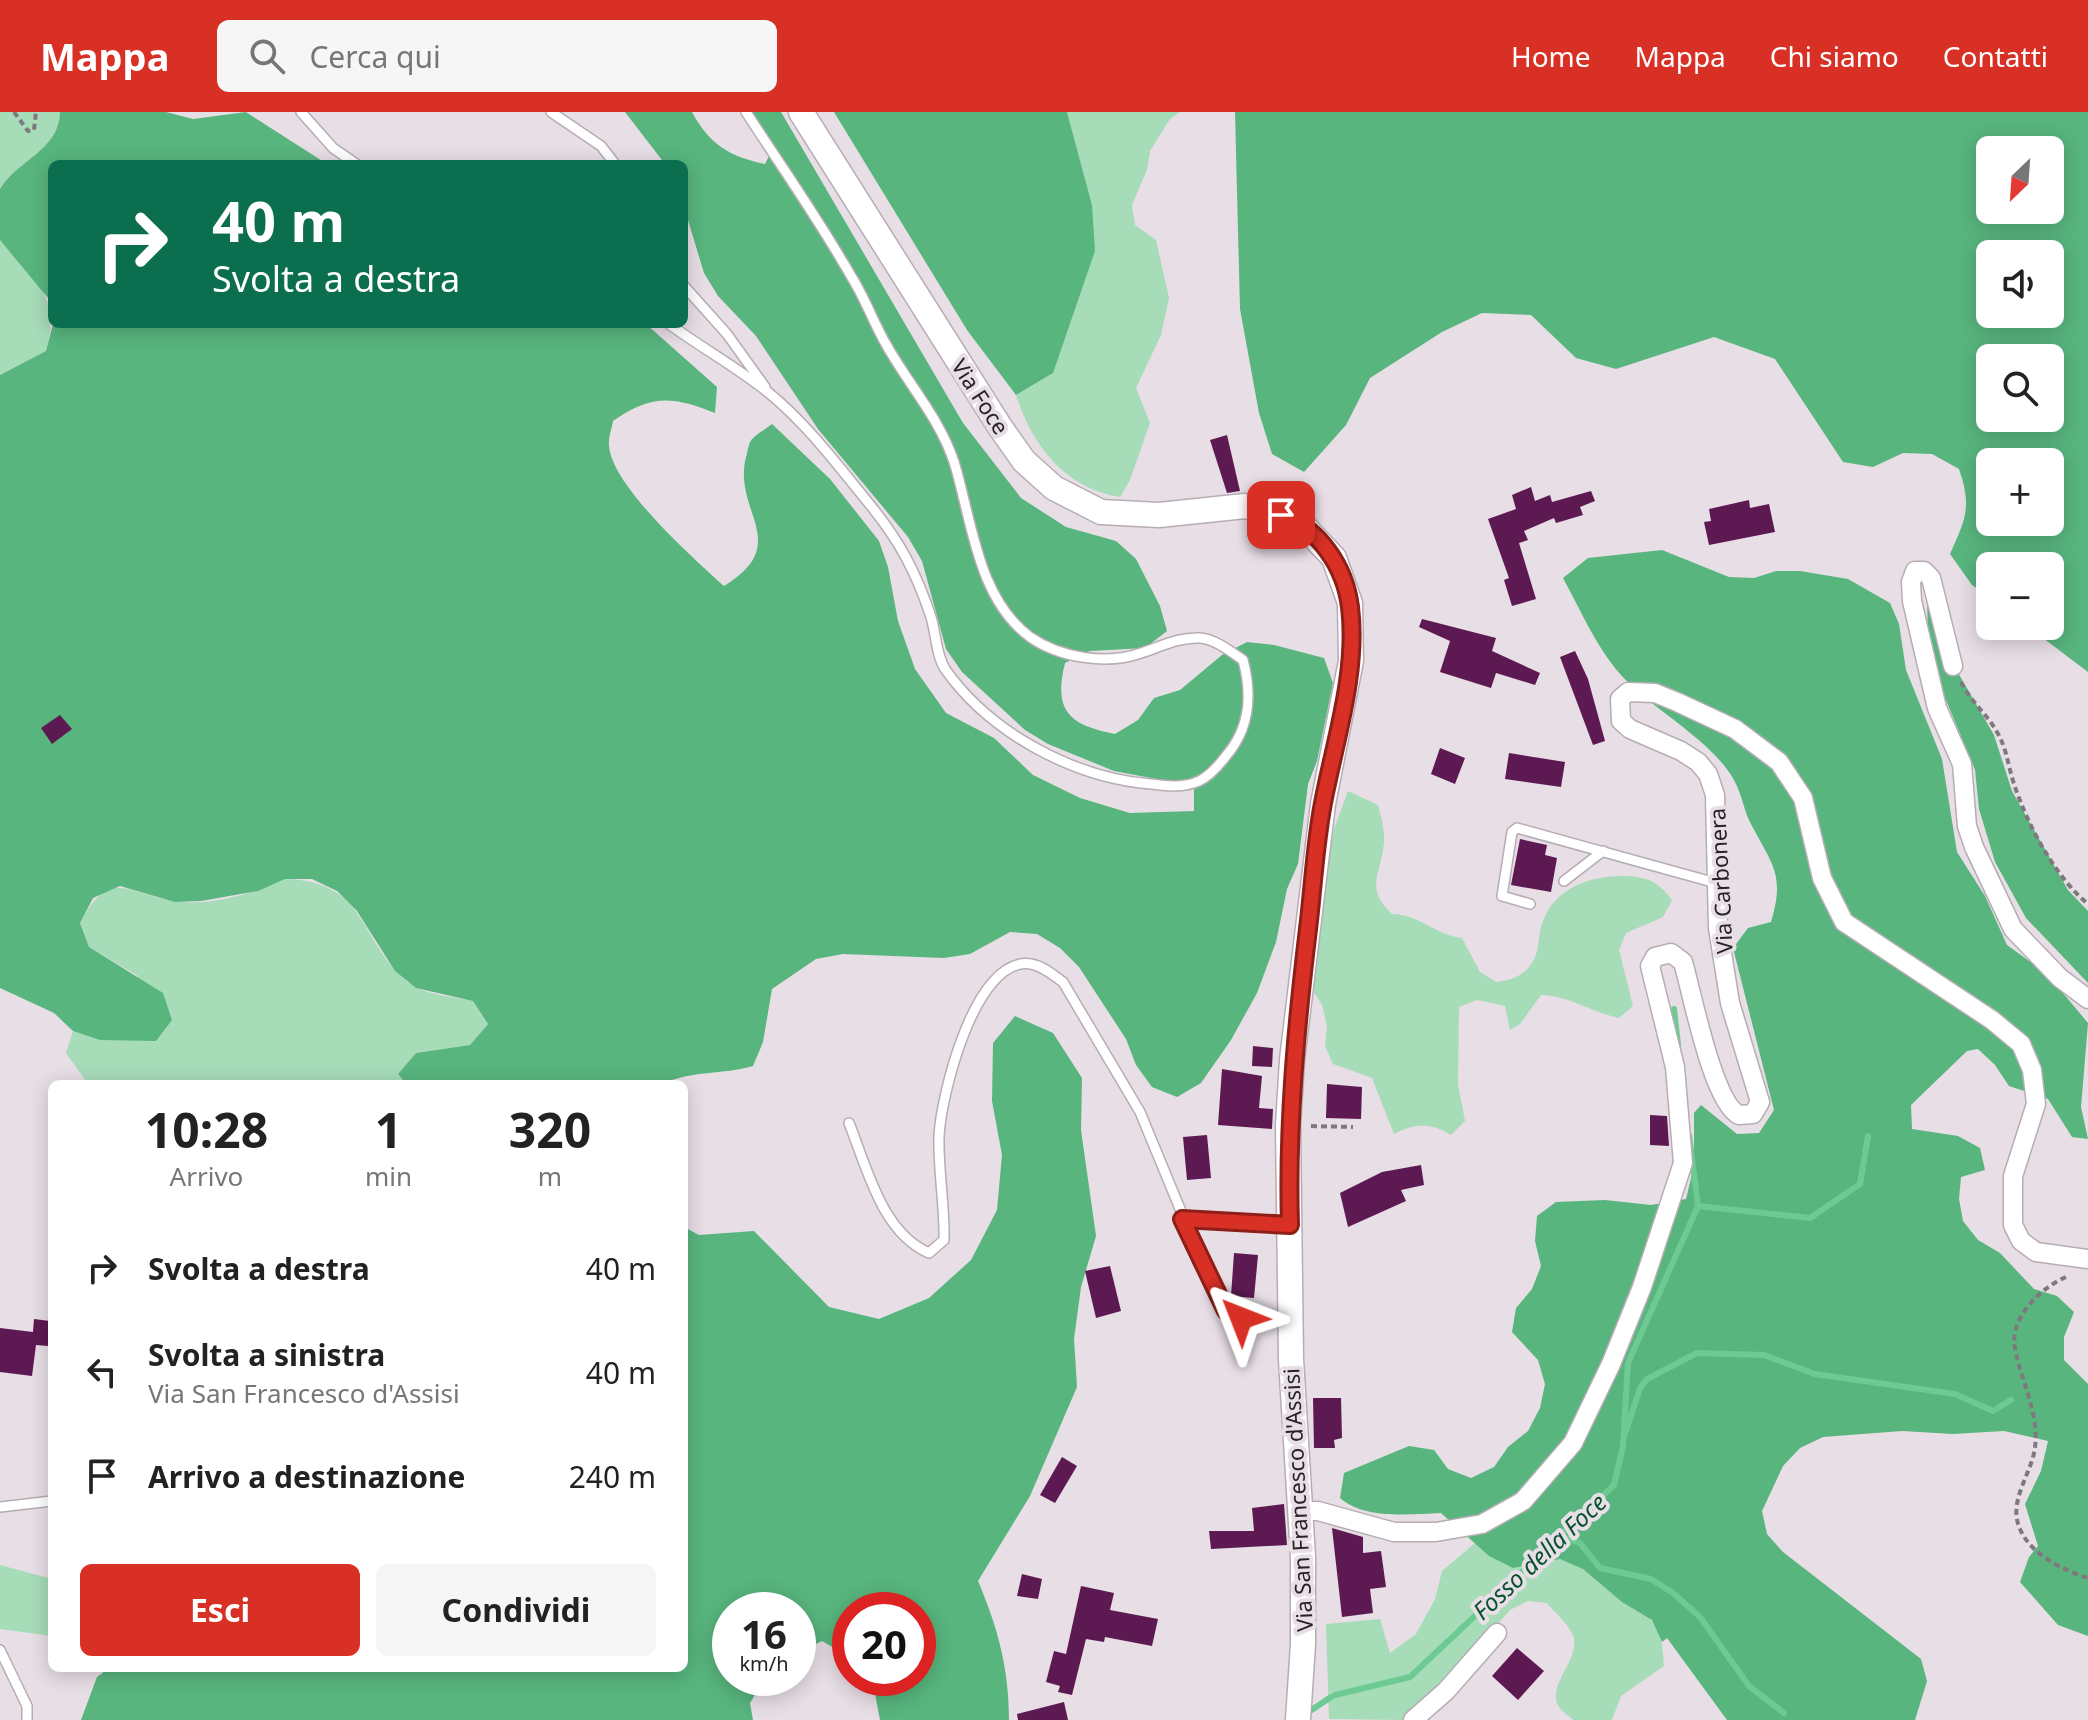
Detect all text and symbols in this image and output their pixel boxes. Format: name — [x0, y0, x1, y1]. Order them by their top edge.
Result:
search box — [217, 20, 777, 92]
text: Mappa — [40, 30, 169, 82]
icon: search — [245, 34, 289, 78]
text: Cerca qui — [309, 36, 441, 77]
text: Home — [1511, 37, 1591, 75]
text: Mappa — [1635, 37, 1726, 75]
text: Chi siamo — [1770, 37, 1899, 75]
text: Contatti — [1943, 37, 2048, 75]
north arrow — [1976, 136, 2064, 224]
map controls — [1976, 136, 2064, 640]
text: 40 m — [212, 182, 345, 258]
icon: right — [80, 192, 184, 296]
button: sound — [1976, 240, 2064, 328]
text: Svolta a destra — [212, 254, 460, 303]
button: search — [1976, 344, 2064, 432]
street label: Via Foce — [945, 352, 1017, 440]
button: + — [1976, 448, 2064, 536]
pin — [1247, 481, 1315, 549]
icon: arrive — [1259, 493, 1303, 537]
button: − — [1976, 552, 2064, 640]
street label: Via Carbonera — [1701, 807, 1739, 955]
text: 10:28 — [145, 1097, 268, 1162]
text: 1 — [375, 1097, 402, 1162]
text: 320 — [509, 1097, 591, 1162]
text: Arrivo — [170, 1158, 243, 1194]
text: min — [365, 1158, 412, 1194]
text: m — [538, 1158, 562, 1194]
icon: right — [80, 1246, 124, 1290]
text: Svolta a destra — [148, 1248, 370, 1289]
text: 40 m — [586, 1248, 656, 1289]
position arrow — [1199, 1276, 1283, 1360]
text: Svolta a sinistra — [148, 1334, 385, 1375]
icon: left — [80, 1350, 124, 1394]
text: 40 m — [586, 1352, 656, 1393]
street label: Via San Francesco d'Assisi — [1275, 1368, 1319, 1632]
text: Via San Francesco d'Assisi — [148, 1375, 460, 1411]
icon: arrive — [80, 1454, 124, 1498]
text: Arrivo a destinazione — [148, 1456, 465, 1497]
text: 240 m — [569, 1456, 656, 1497]
water label: Fosso della Foce — [1465, 1485, 1613, 1627]
button: Esci — [80, 1564, 360, 1656]
button: Condividi — [376, 1564, 656, 1656]
speed limit sign: 20 — [832, 1592, 936, 1696]
text: 16 — [741, 1606, 787, 1661]
text: km/h — [739, 1650, 789, 1677]

